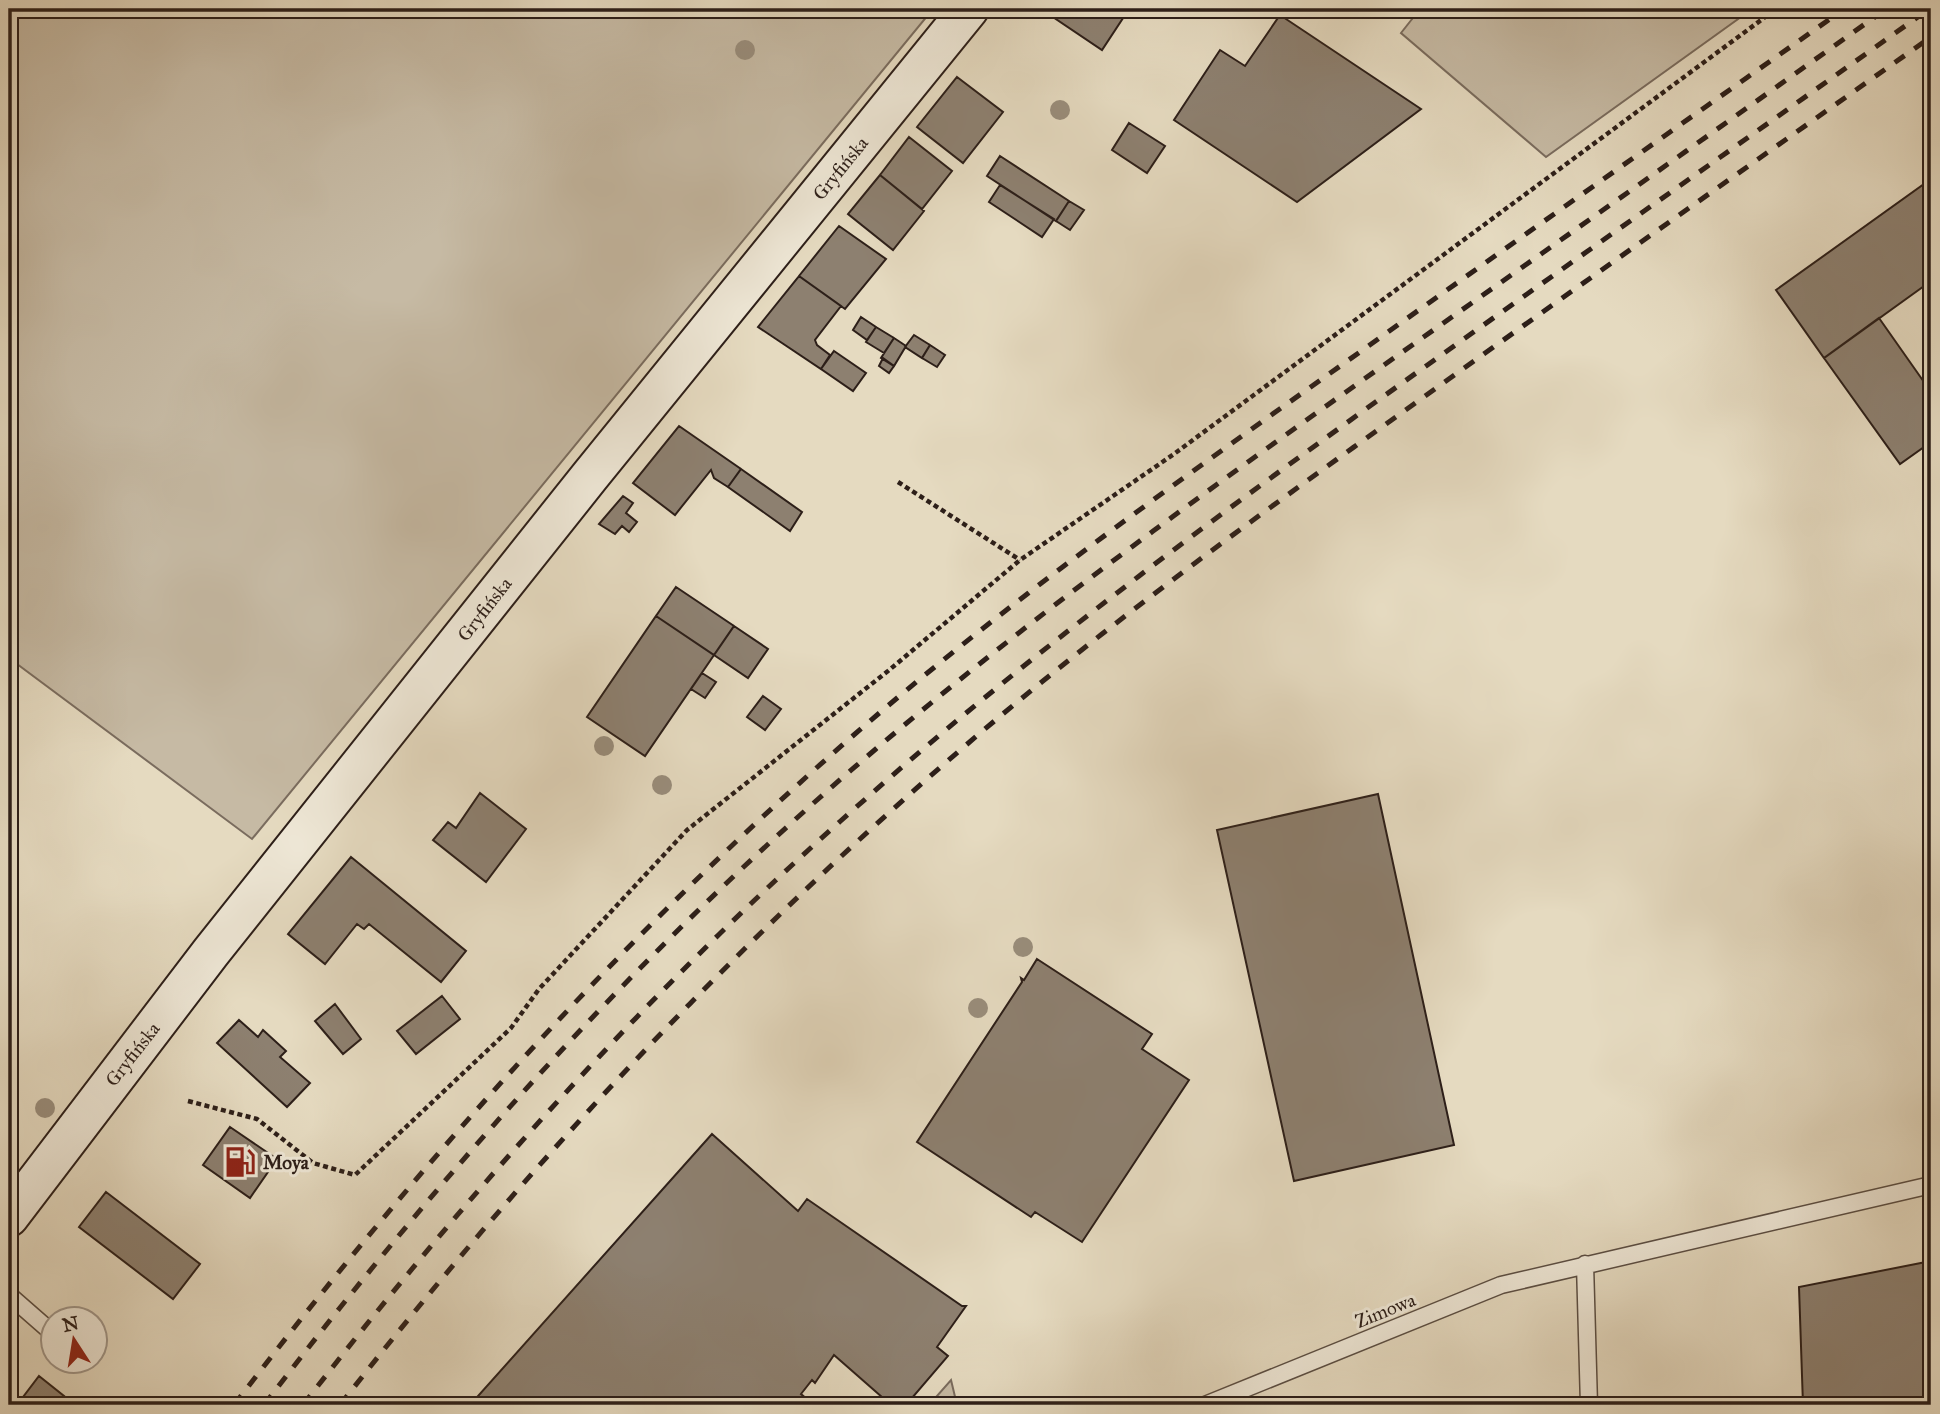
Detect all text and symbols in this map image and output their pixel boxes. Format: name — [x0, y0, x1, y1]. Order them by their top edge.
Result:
street label: Gryfińska — [808, 131, 874, 205]
street label: Gryfińska — [452, 572, 517, 646]
street label: Gryfińska — [100, 1017, 165, 1091]
fuel station icon: Moya — [223, 1145, 257, 1179]
place label: Moya — [263, 1151, 310, 1175]
street label: Zimowa — [1352, 1288, 1420, 1333]
north arrow — [38, 1306, 108, 1376]
text: N — [60, 1311, 81, 1337]

